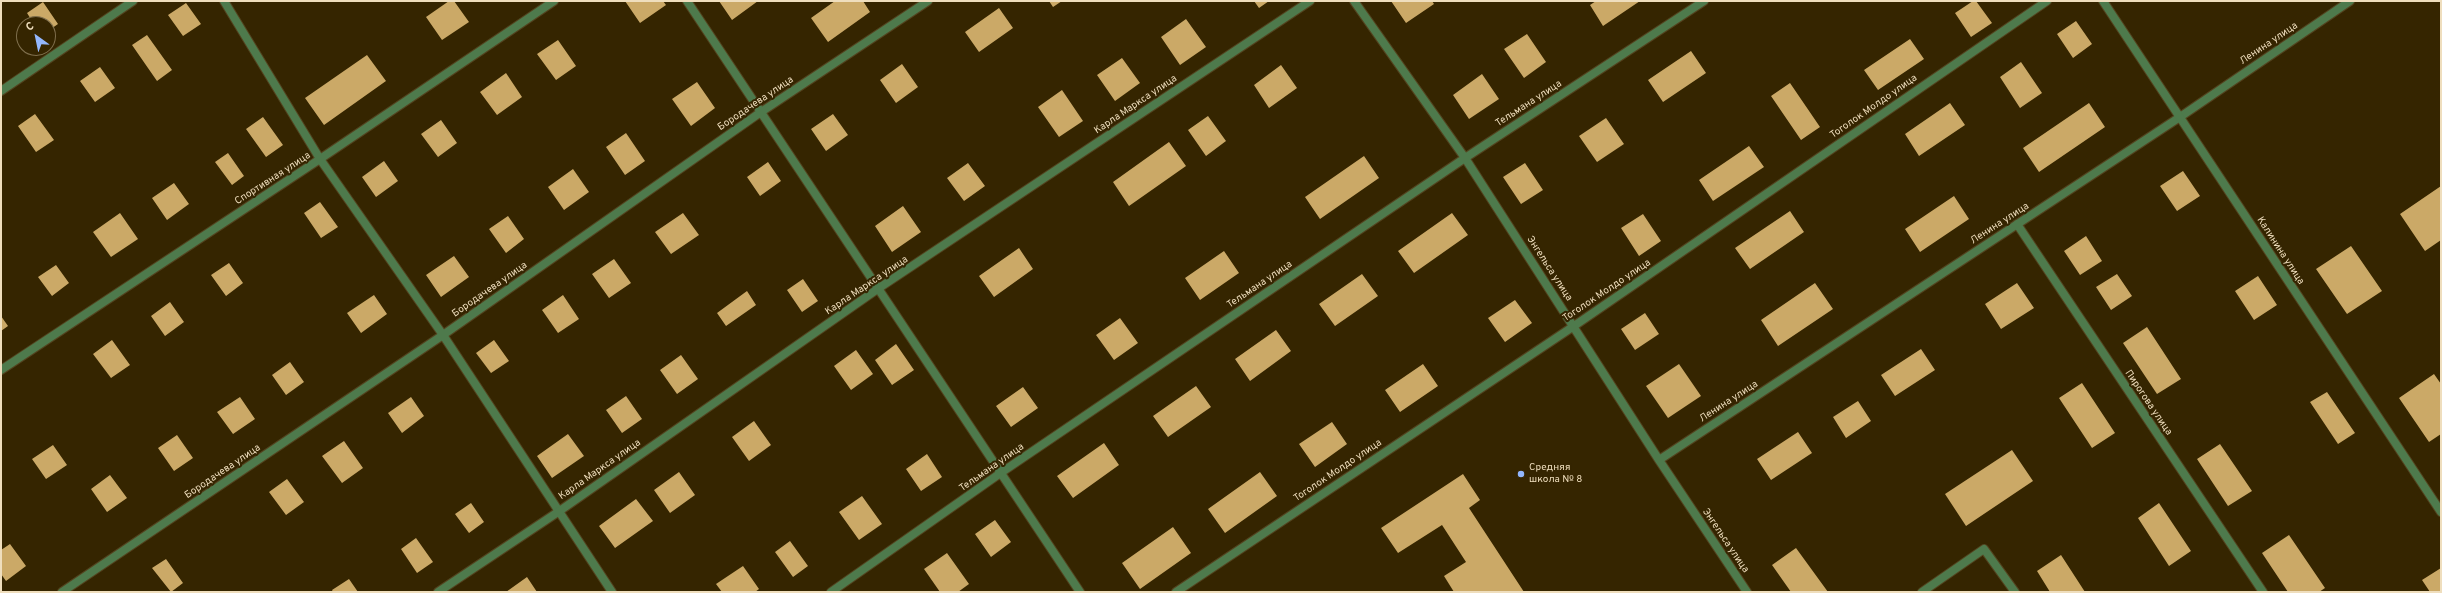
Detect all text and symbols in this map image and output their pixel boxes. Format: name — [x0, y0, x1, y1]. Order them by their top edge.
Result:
north arrow — [16, 16, 56, 56]
text: С — [23, 19, 37, 35]
street label: Ленина улица — [2238, 20, 2300, 68]
street label: Тоголок Молдо улица — [1828, 72, 1920, 142]
street label: Карла Маркса улица — [1092, 73, 1180, 137]
street label: Бородачева улица — [716, 74, 796, 134]
street label: Тельмана улица — [1494, 78, 1564, 130]
street label: Спортивная улица — [233, 150, 313, 208]
street label: Ленина улица — [1968, 201, 2032, 247]
street label: Калинина улица — [2254, 215, 2306, 287]
street label: Энгельса улица — [1524, 234, 1574, 304]
street label: Карла Маркса улица — [823, 254, 911, 318]
street label: Тоголок Молдо улица — [1561, 257, 1653, 325]
street label: Тельмана улица — [1225, 259, 1295, 311]
street label: Бородачева улица — [450, 260, 530, 320]
street label: Пирогова улица — [2122, 368, 2174, 438]
street label: Ленина улица — [1697, 379, 1761, 425]
street label: Карла Маркса улица — [557, 437, 643, 503]
street label: Тоголок Молдо улица — [1292, 437, 1384, 505]
street label: Тельмана улица — [957, 441, 1027, 495]
street label: Бородачева улица — [183, 442, 263, 502]
place label: Средняя школа № 8 — [1529, 462, 1582, 486]
marker: Средняя школа № 8 — [1516, 469, 1526, 479]
street label: Энгельса улица — [1699, 507, 1751, 575]

